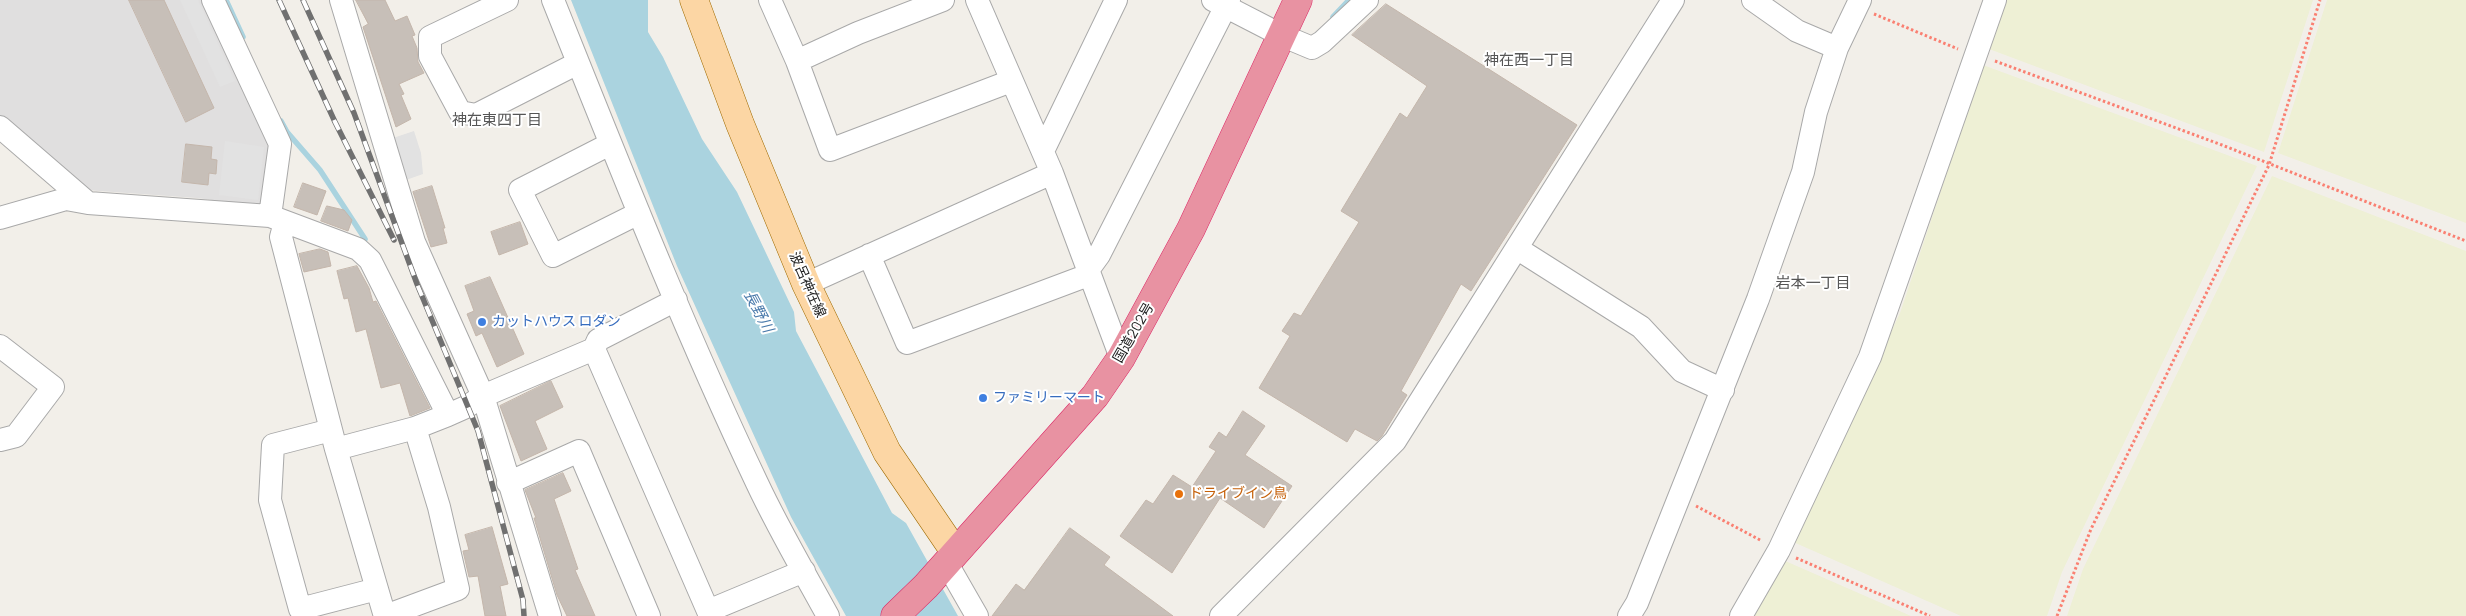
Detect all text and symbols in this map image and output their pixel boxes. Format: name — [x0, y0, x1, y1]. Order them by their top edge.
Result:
district label: 神在西一丁目 — [1484, 52, 1574, 70]
district label: 神在東四丁目 — [452, 112, 542, 130]
street label: 波呂神在線 — [785, 250, 829, 320]
district label: 岩本一丁目 — [1776, 275, 1850, 293]
water label: 長野川 — [739, 288, 777, 336]
street label: 国道202号 — [1110, 300, 1158, 366]
place label: カットハウス ロダン — [492, 314, 621, 330]
marker: カットハウス ロダン — [476, 316, 488, 328]
place label: ファミリーマート — [993, 390, 1105, 406]
marker: ファミリーマート — [977, 392, 989, 404]
place label: ドライブイン鳥 — [1189, 486, 1287, 502]
marker: ドライブイン鳥 — [1173, 488, 1185, 500]

